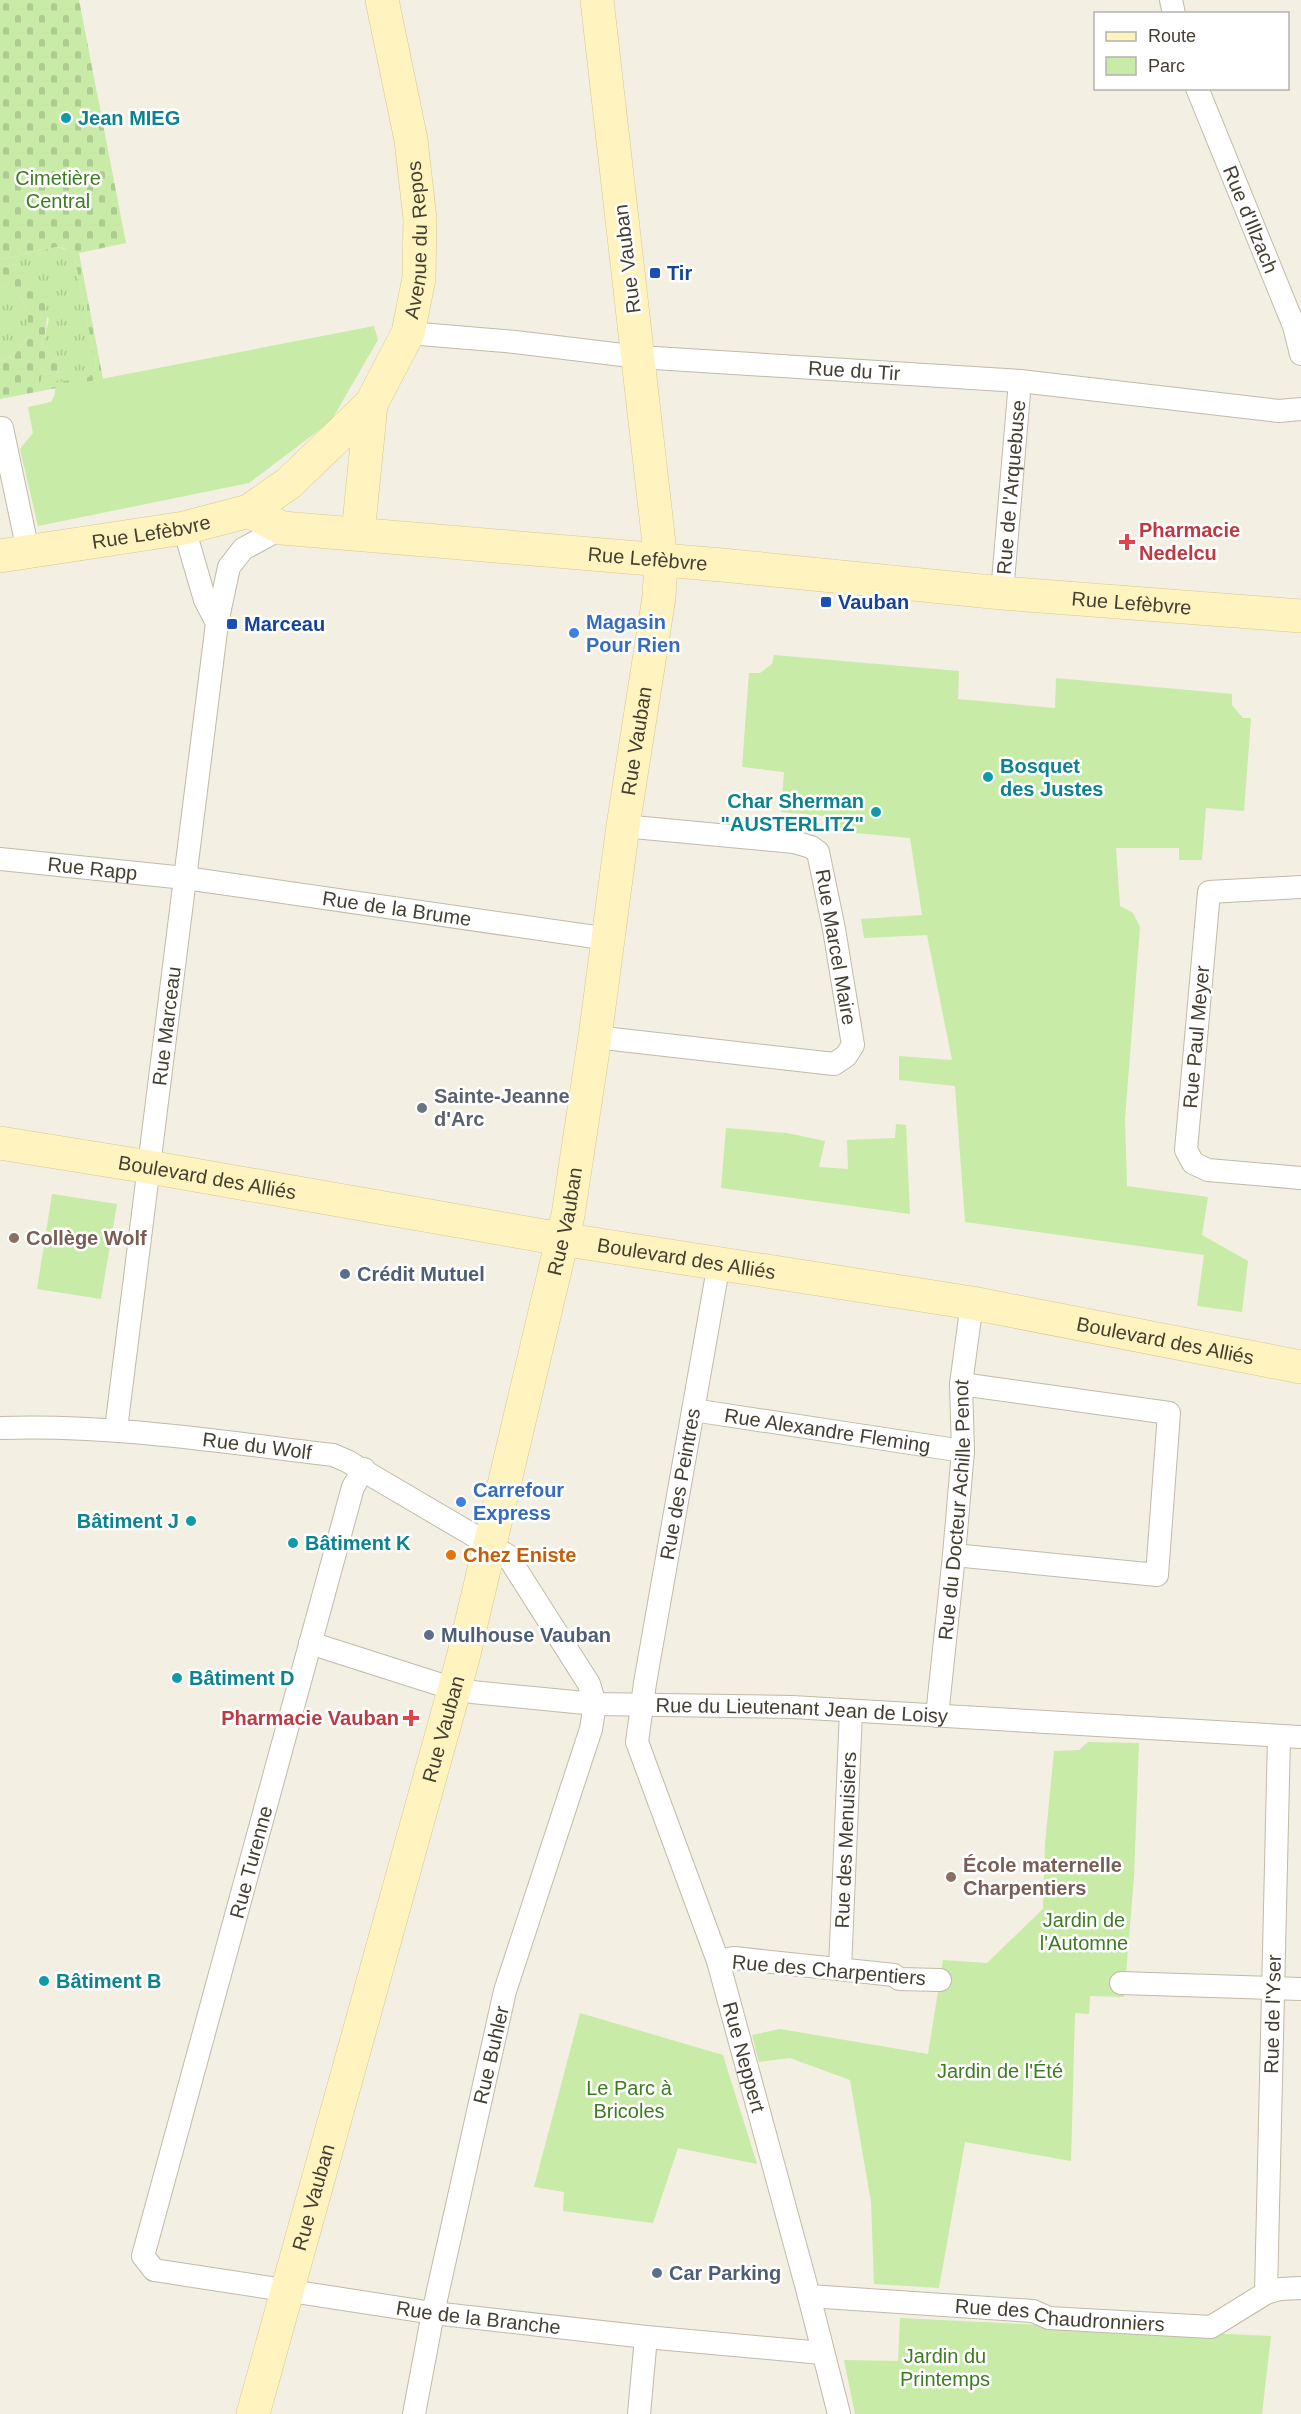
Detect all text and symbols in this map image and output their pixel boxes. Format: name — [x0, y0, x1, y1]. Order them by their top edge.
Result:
legend — [1094, 12, 1289, 90]
text: Route — [1148, 26, 1196, 46]
text: Parc — [1148, 56, 1185, 76]
place label: Jean MIEG — [78, 107, 180, 129]
marker: Jean MIEG — [59, 111, 73, 125]
street label: Avenue du Repos — [400, 160, 431, 321]
street label: Rue d'Illzach — [1219, 163, 1282, 276]
park label: Cimetière Central — [15, 167, 101, 212]
street label: Rue Vauban — [609, 203, 645, 315]
place label: Tir — [667, 262, 692, 284]
marker: Tir — [648, 266, 662, 280]
street label: Rue du Tir — [808, 357, 901, 384]
street label: Rue de l'Arquebuse — [993, 399, 1029, 576]
street label: Rue Lefèbvre — [90, 511, 213, 553]
place label: Pharmacie Nedelcu — [1139, 519, 1240, 564]
marker: Pharmacie Nedelcu — [1120, 535, 1134, 549]
street label: Rue Lefèbvre — [587, 543, 708, 575]
street label: Rue Lefèbvre — [1071, 587, 1192, 619]
place label: Vauban — [838, 591, 909, 613]
marker: Vauban — [819, 595, 833, 609]
place label: Magasin Pour Rien — [586, 611, 680, 656]
place label: Marceau — [244, 613, 325, 635]
marker: Marceau — [225, 617, 239, 631]
marker: Magasin Pour Rien — [567, 626, 581, 640]
street label: Rue Vauban — [617, 685, 656, 797]
place label: Bosquet des Justes — [1000, 755, 1103, 800]
marker: Bosquet des Justes — [981, 770, 995, 784]
place label: Char Sherman "AUSTERLITZ" — [721, 790, 864, 835]
marker: Char Sherman "AUSTERLITZ" — [869, 805, 883, 819]
street label: Rue Rapp — [47, 853, 138, 884]
street label: Rue Marcel Maire — [811, 867, 861, 1027]
street label: Rue de la Brume — [321, 887, 473, 930]
street label: Rue Paul Meyer — [1179, 964, 1213, 1109]
street label: Rue Marceau — [148, 965, 185, 1087]
place label: Sainte-Jeanne d'Arc — [434, 1085, 570, 1130]
marker: Sainte-Jeanne d'Arc — [415, 1101, 429, 1115]
street label: Boulevard des Alliés — [117, 1151, 298, 1204]
street label: Rue Vauban — [543, 1166, 586, 1278]
place label: Collège Wolf — [26, 1227, 147, 1249]
marker: Collège Wolf — [7, 1231, 21, 1245]
street label: Boulevard des Alliés — [596, 1234, 777, 1283]
place label: Crédit Mutuel — [357, 1263, 485, 1285]
marker: Crédit Mutuel — [338, 1267, 352, 1281]
street label: Boulevard des Alliés — [1075, 1313, 1256, 1369]
street label: Rue du Docteur Achille Penot — [934, 1378, 974, 1641]
street label: Rue Alexandre Fleming — [723, 1404, 932, 1457]
street label: Rue des Peintres — [656, 1407, 704, 1561]
street label: Rue du Wolf — [201, 1428, 313, 1463]
place label: Carrefour Express — [473, 1479, 564, 1524]
marker: Carrefour Express — [454, 1495, 468, 1509]
place label: Bâtiment J — [77, 1510, 179, 1532]
marker: Bâtiment J — [184, 1514, 198, 1528]
place label: Bâtiment K — [305, 1532, 411, 1554]
marker: Bâtiment K — [286, 1536, 300, 1550]
place label: Chez Eniste — [463, 1544, 576, 1566]
marker: Chez Eniste — [444, 1548, 458, 1562]
place label: Mulhouse Vauban — [441, 1624, 611, 1646]
marker: Mulhouse Vauban — [422, 1628, 436, 1642]
place label: Bâtiment D — [189, 1667, 295, 1689]
marker: Bâtiment D — [170, 1671, 184, 1685]
street label: Rue Vauban — [418, 1673, 469, 1785]
street label: Rue du Lieutenant Jean de Loisy — [656, 1694, 949, 1727]
place label: Pharmacie Vauban — [221, 1707, 399, 1729]
marker: Pharmacie Vauban — [404, 1711, 418, 1725]
street label: Rue des Menuisiers — [831, 1751, 860, 1929]
street label: Rue Turenne — [225, 1803, 277, 1921]
place label: École maternelle Charpentiers — [963, 1854, 1122, 1899]
marker: École maternelle Charpentiers — [944, 1870, 958, 1884]
park label: Jardin de l'Automne — [1040, 1909, 1128, 1954]
street label: Rue des Charpentiers — [731, 1951, 927, 1989]
street label: Rue de l'Yser — [1260, 1954, 1285, 2074]
place label: Bâtiment B — [56, 1970, 162, 1992]
marker: Bâtiment B — [37, 1974, 51, 1988]
street label: Rue Neppert — [719, 1999, 770, 2115]
street label: Rue Buhler — [469, 2003, 513, 2106]
park label: Jardin de l'Été — [937, 2060, 1063, 2082]
park label: Le Parc à Bricoles — [586, 2077, 673, 2122]
street label: Rue Vauban — [288, 2141, 339, 2253]
place label: Car Parking — [669, 2262, 781, 2284]
marker: Car Parking — [650, 2266, 664, 2280]
street label: Rue des Chaudronniers — [954, 2295, 1165, 2335]
street label: Rue de la Branche — [395, 2296, 562, 2338]
park label: Jardin du Printemps — [900, 2345, 990, 2390]

